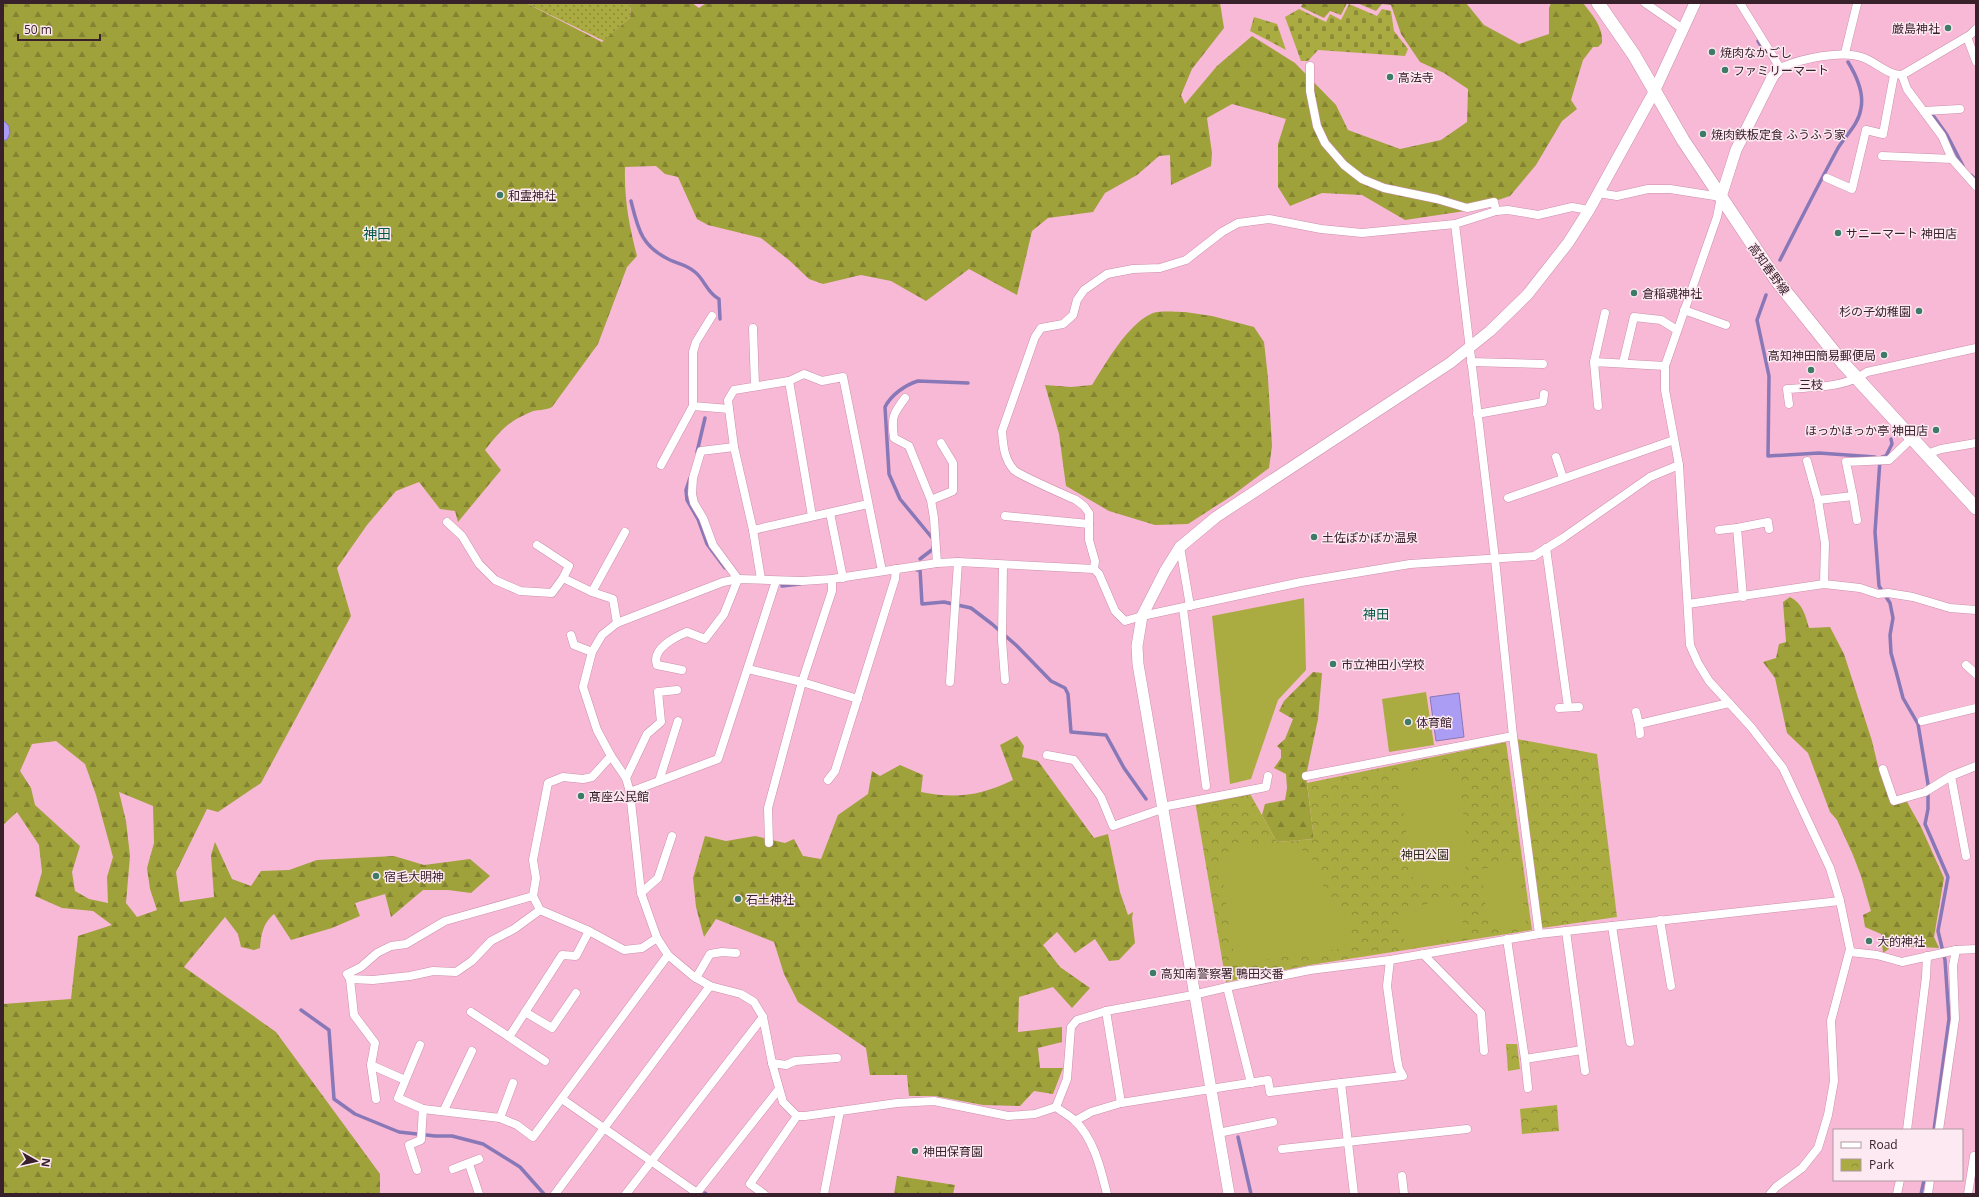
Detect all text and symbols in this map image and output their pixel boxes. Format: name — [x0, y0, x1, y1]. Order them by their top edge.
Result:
scale bar — [18, 16, 100, 42]
place label: 厳島神社 — [1892, 20, 1940, 37]
text: 50 m — [24, 21, 52, 38]
marker: 厳島神社 — [1943, 23, 1953, 33]
place label: 焼肉なかごし — [1720, 44, 1792, 61]
marker: 焼肉なかごし — [1707, 47, 1717, 57]
place label: ファミリーマート — [1733, 62, 1829, 79]
marker: ファミリーマート — [1720, 65, 1730, 75]
place label: 高法寺 — [1398, 69, 1434, 86]
marker: 高法寺 — [1385, 72, 1395, 82]
place label: 焼肉鉄板定食 ふうふう家 — [1711, 126, 1846, 143]
marker: 焼肉鉄板定食 ふうふう家 — [1698, 129, 1708, 139]
place label: 和霊神社 — [508, 187, 556, 204]
marker: 和霊神社 — [495, 190, 505, 200]
district label: 神田 — [363, 224, 391, 243]
place label: サニーマート 神田店 — [1846, 225, 1957, 242]
marker: サニーマート 神田店 — [1833, 228, 1843, 238]
street label: 高知春野線 — [1744, 240, 1794, 298]
place label: 倉稲魂神社 — [1642, 285, 1702, 302]
marker: 倉稲魂神社 — [1629, 288, 1639, 298]
place label: 杉の子幼稚園 — [1839, 303, 1911, 320]
marker: 杉の子幼稚園 — [1914, 306, 1924, 316]
place label: 高知神田簡易郵便局 — [1768, 347, 1876, 364]
marker: 高知神田簡易郵便局 — [1879, 350, 1889, 360]
marker: 三枝 — [1806, 365, 1816, 375]
place label: 三枝 — [1799, 376, 1823, 393]
place label: ほっかほっか亭 神田店 — [1805, 422, 1928, 439]
marker: ほっかほっか亭 神田店 — [1931, 425, 1941, 435]
place label: 土佐ぽかぽか温泉 — [1322, 529, 1418, 546]
marker: 土佐ぽかぽか温泉 — [1309, 532, 1319, 542]
district label: 神田 — [1363, 605, 1389, 623]
place label: 市立神田小学校 — [1341, 656, 1425, 673]
marker: 市立神田小学校 — [1328, 659, 1338, 669]
place label: 体育館 — [1416, 714, 1452, 731]
marker: 体育館 — [1403, 717, 1413, 727]
place label: 髙座公民館 — [589, 788, 649, 805]
marker: 髙座公民館 — [576, 791, 586, 801]
park label: 神田公園 — [1401, 846, 1449, 863]
place label: 宿毛大明神 — [384, 868, 444, 885]
marker: 宿毛大明神 — [371, 871, 381, 881]
place label: 石土神社 — [746, 891, 794, 908]
marker: 石土神社 — [733, 894, 743, 904]
place label: 大的神社 — [1877, 933, 1925, 950]
marker: 大的神社 — [1864, 936, 1874, 946]
place label: 高知南警察署 鴨田交番 — [1161, 965, 1284, 982]
marker: 高知南警察署 鴨田交番 — [1148, 968, 1158, 978]
legend — [1833, 1129, 1963, 1181]
text: Road — [1869, 1136, 1898, 1153]
north arrow — [16, 1141, 56, 1181]
place label: 神田保育園 — [923, 1143, 983, 1160]
marker: 神田保育園 — [910, 1146, 920, 1156]
text: Park — [1869, 1156, 1895, 1173]
text: N — [38, 1157, 54, 1168]

